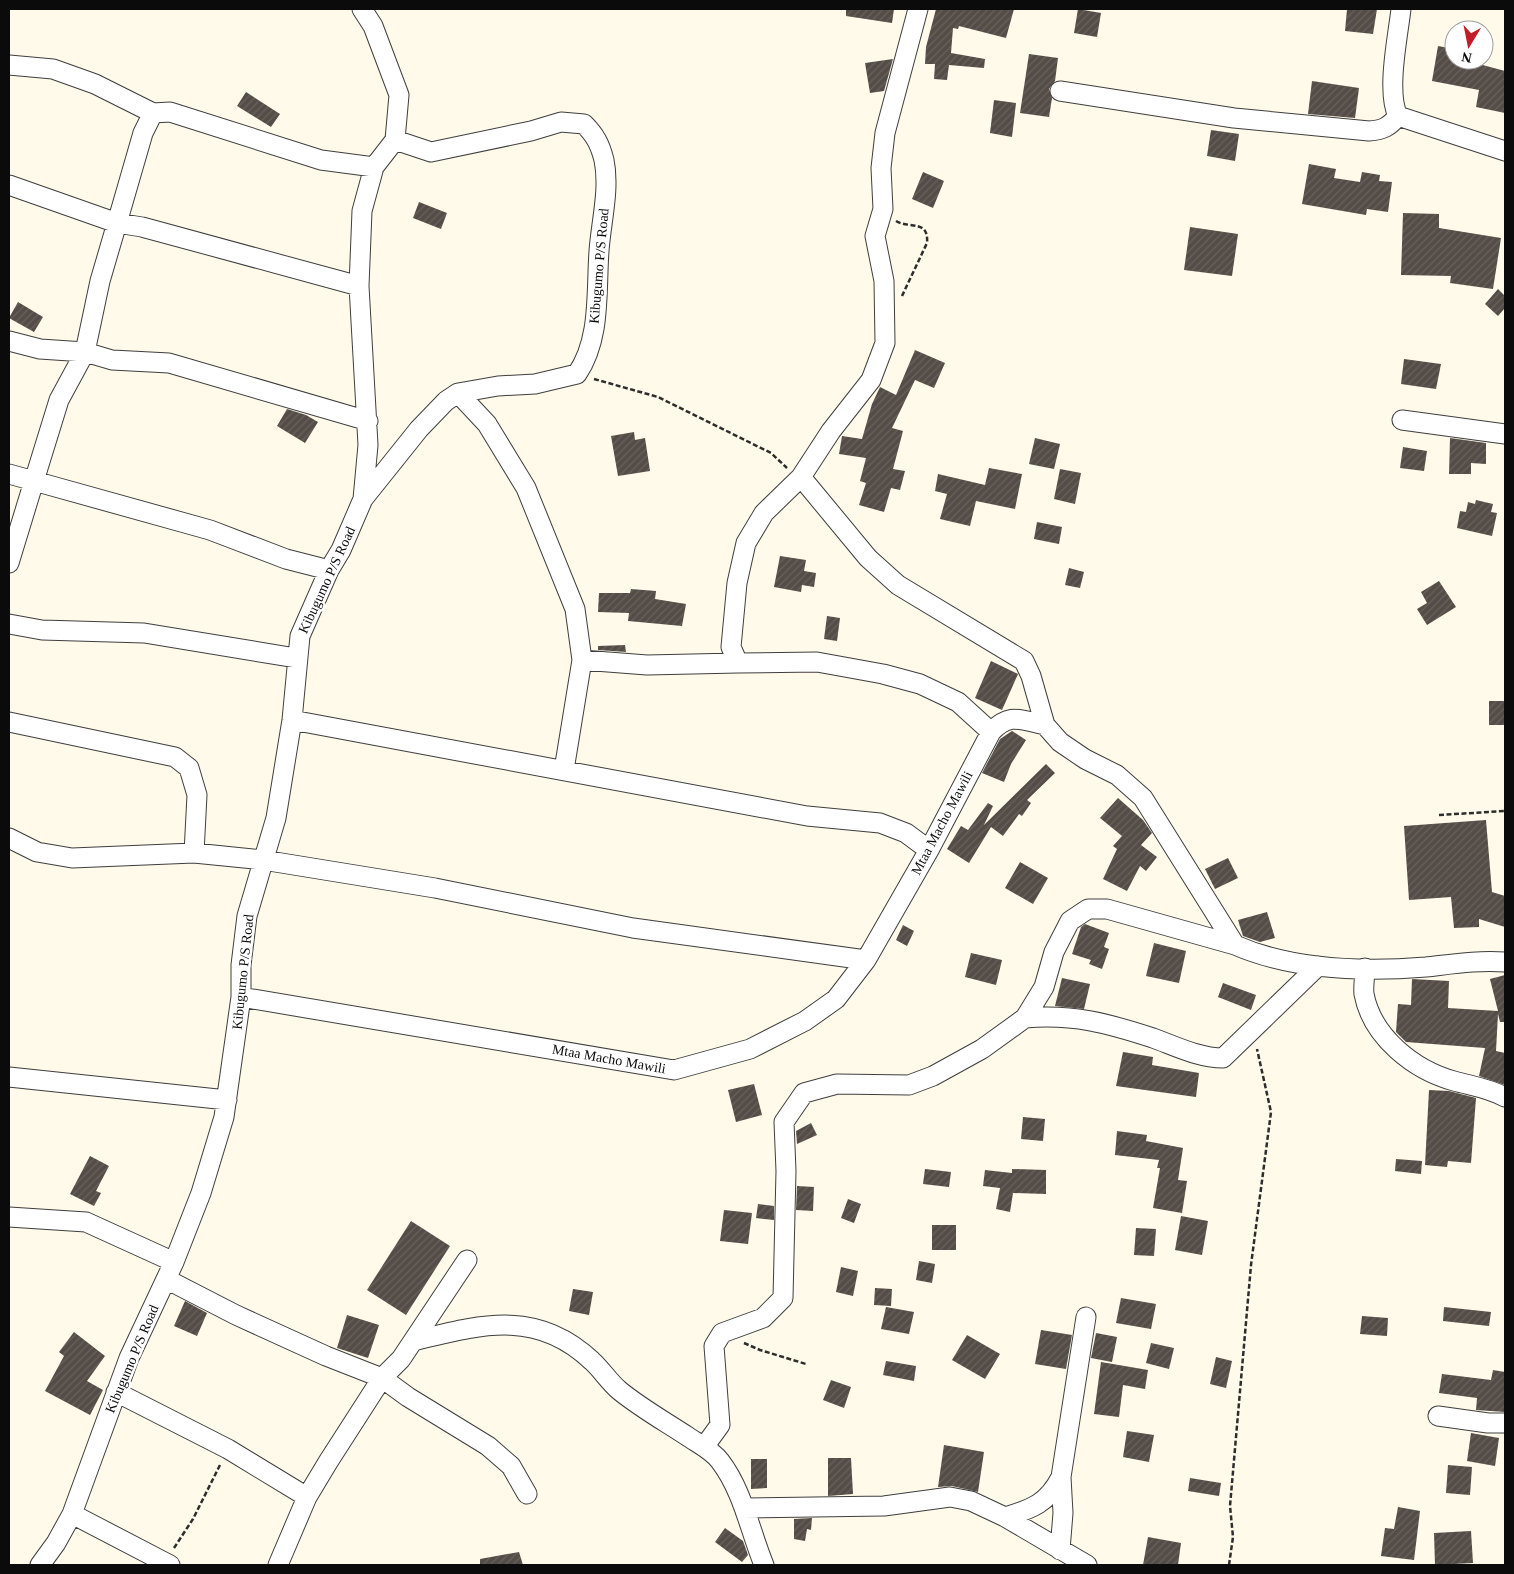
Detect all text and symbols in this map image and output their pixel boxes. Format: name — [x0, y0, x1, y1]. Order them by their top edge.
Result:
north arrow — [1444, 20, 1494, 70]
text: N — [1461, 49, 1473, 66]
street label: Kibugumo P/S Road — [586, 208, 612, 324]
street label: Kibugumo P/S Road — [296, 524, 358, 636]
street label: Mtaa Macho Mawili — [908, 769, 976, 877]
street label: Kibugumo P/S Road — [229, 914, 257, 1030]
street label: Mtaa Macho Mawili — [551, 1042, 667, 1076]
street label: Kibugumo P/S Road — [102, 1303, 162, 1415]

